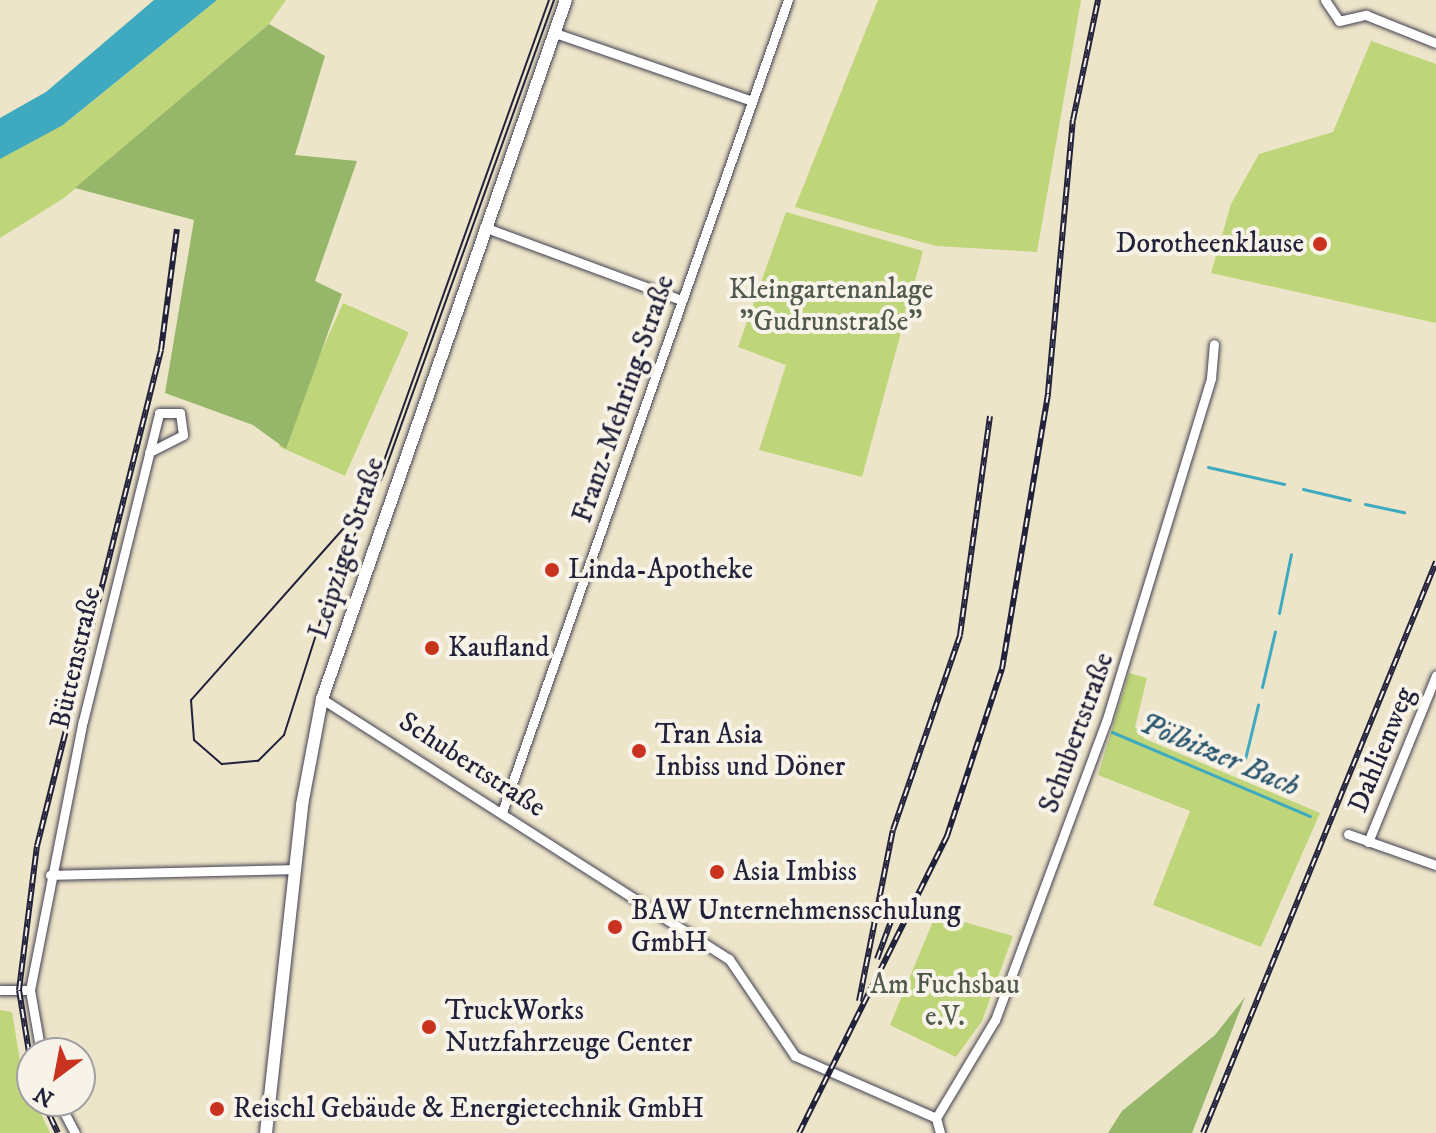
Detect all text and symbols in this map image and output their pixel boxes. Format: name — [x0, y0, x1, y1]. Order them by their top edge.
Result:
place label: Dorotheenklause — [1116, 227, 1304, 261]
marker: Dorotheenklause — [1311, 235, 1329, 253]
street label: Franz-Mehring-Straße — [566, 271, 682, 527]
park label: Kleingartenanlage "Gudrunstraße" — [729, 273, 933, 339]
street label: Leipziger Straße — [302, 453, 392, 643]
place label: Linda-Apotheke — [568, 553, 753, 587]
marker: Linda-Apotheke — [543, 561, 561, 579]
street label: Büttenstraße — [43, 584, 109, 732]
place label: Kaufland — [448, 631, 549, 665]
marker: Kaufland — [423, 639, 441, 657]
street label: Schubertstraße — [1032, 648, 1122, 818]
street label: Dahlienweg — [1342, 682, 1422, 818]
street label: Schubertstraße — [392, 705, 552, 825]
water label: Pölbitzer Bach — [1134, 706, 1304, 806]
place label: Tran Asia Inbiss und Döner — [655, 718, 845, 784]
marker: Tran Asia Inbiss und Döner — [630, 742, 648, 760]
place label: Asia Imbiss — [733, 855, 857, 889]
marker: Asia Imbiss — [708, 863, 726, 881]
place label: BAW Unternehmensschulung GmbH — [631, 894, 961, 960]
marker: BAW Unternehmensschulung GmbH — [606, 918, 624, 936]
park label: Am Fuchsbau e.V. — [870, 968, 1020, 1034]
place label: TruckWorks Nutzfahrzeuge Center — [445, 994, 692, 1060]
marker: TruckWorks Nutzfahrzeuge Center — [420, 1018, 438, 1036]
north arrow — [16, 1037, 96, 1117]
text: N — [29, 1080, 59, 1112]
place label: Reischl Gebäude & Energietechnik GmbH — [233, 1092, 704, 1126]
marker: Reischl Gebäude & Energietechnik GmbH — [208, 1100, 226, 1118]

